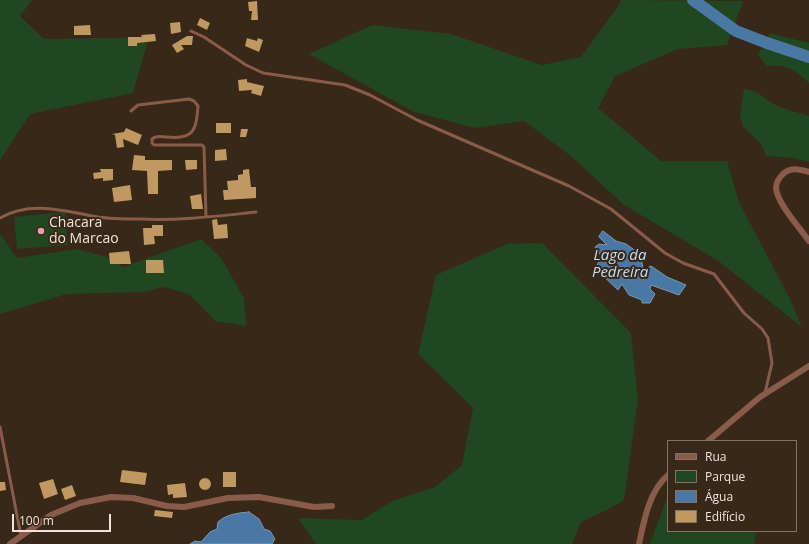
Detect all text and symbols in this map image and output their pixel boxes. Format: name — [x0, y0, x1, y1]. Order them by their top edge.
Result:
place label: Chacara do Marcao — [49, 215, 119, 248]
marker: Chacara do Marcao — [36, 226, 46, 236]
water label: Lago da Pedreira — [592, 247, 648, 282]
legend — [667, 440, 797, 532]
text: Rua — [705, 448, 726, 465]
text: Parque — [705, 468, 745, 485]
text: Água — [705, 488, 733, 505]
scale bar — [14, 506, 113, 532]
text: Edifício — [705, 508, 745, 525]
text: 100 m — [19, 512, 54, 529]

